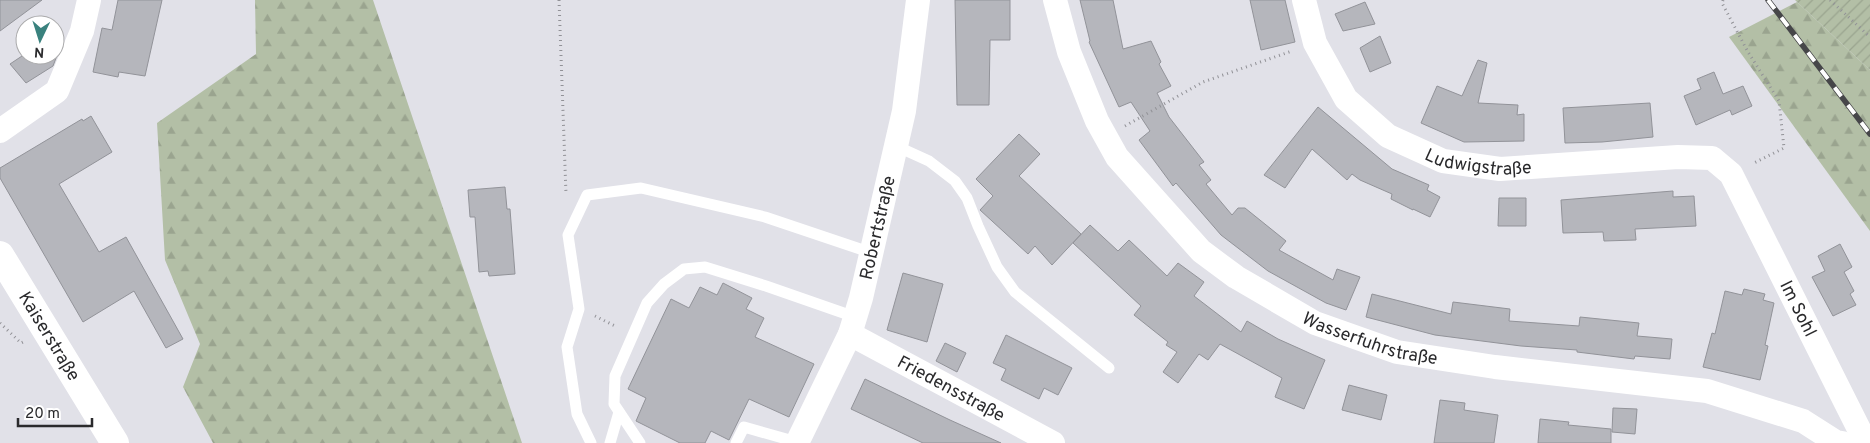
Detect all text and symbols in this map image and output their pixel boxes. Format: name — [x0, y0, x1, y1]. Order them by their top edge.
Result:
north arrow — [15, 15, 65, 65]
text: N — [34, 43, 45, 60]
street label: Ludwigstraße — [1421, 144, 1532, 182]
street label: Robertstraße — [856, 174, 902, 282]
street label: Im Sohl — [1773, 277, 1821, 341]
street label: Kaiserstraße — [12, 288, 84, 386]
street label: Wasserfuhrstraße — [1297, 308, 1439, 371]
street label: Friedensstraße — [893, 351, 1008, 428]
scale bar — [18, 396, 91, 428]
text: 20 m — [25, 405, 60, 424]

